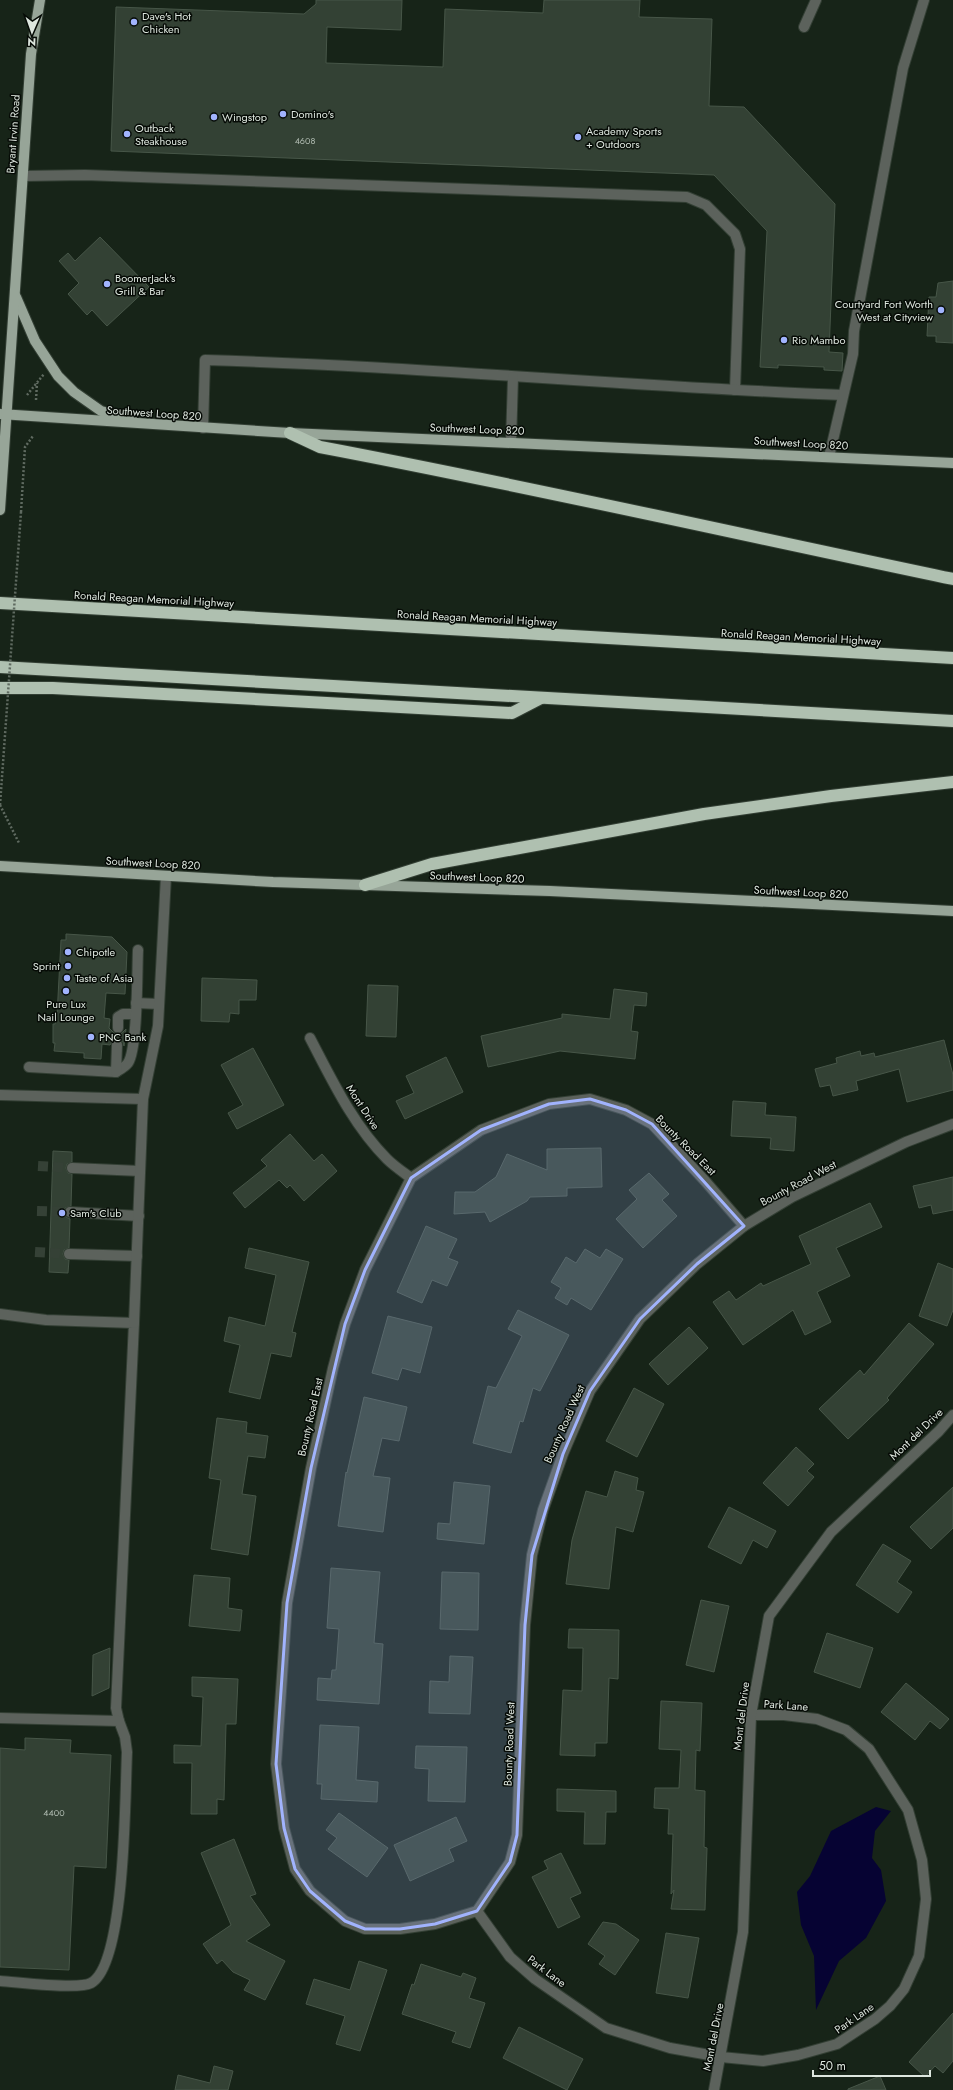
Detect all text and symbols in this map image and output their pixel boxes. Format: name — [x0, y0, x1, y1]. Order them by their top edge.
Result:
place label: Dave's Hot Chicken — [142, 8, 191, 37]
north arrow — [12, 12, 52, 52]
marker: Dave's Hot Chicken — [129, 17, 139, 27]
text: N — [27, 34, 36, 50]
street label: Bryant Irvin Road — [2, 94, 24, 174]
place label: Domino's — [291, 106, 334, 122]
place label: Wingstop — [222, 109, 267, 125]
marker: Domino's — [278, 109, 288, 119]
marker: Wingstop — [209, 112, 219, 122]
place label: Outback Steakhouse — [135, 120, 187, 149]
place label: Academy Sports + Outdoors — [586, 123, 662, 152]
marker: Outback Steakhouse — [122, 129, 132, 139]
marker: Academy Sports + Outdoors — [573, 132, 583, 142]
house number: 4608 — [295, 134, 315, 147]
place label: BoomerJack’s Grill & Bar — [115, 270, 176, 299]
marker: BoomerJack’s Grill & Bar — [102, 279, 112, 289]
place label: Courtyard Fort Worth West at Cityview — [835, 296, 934, 325]
marker: Courtyard Fort Worth West at Cityview — [936, 305, 946, 315]
place label: Rio Mambo — [792, 332, 845, 348]
marker: Rio Mambo — [779, 335, 789, 345]
street label: Southwest Loop 820 — [106, 402, 202, 424]
street label: Southwest Loop 820 — [429, 419, 525, 439]
street label: Southwest Loop 820 — [753, 433, 849, 453]
street label: Ronald Reagan Memorial Highway — [74, 587, 235, 611]
street label: Ronald Reagan Memorial Highway — [397, 606, 558, 630]
street label: Ronald Reagan Memorial Highway — [721, 625, 882, 649]
street label: Southwest Loop 820 — [105, 853, 201, 873]
street label: Southwest Loop 820 — [429, 867, 525, 887]
street label: Southwest Loop 820 — [753, 882, 849, 902]
place label: Chipotle — [76, 944, 116, 960]
marker: Chipotle — [63, 947, 73, 957]
place label: Sprint — [33, 958, 60, 974]
marker: Sprint — [63, 961, 73, 971]
place label: Taste of Asia — [75, 970, 133, 986]
marker: Taste of Asia — [62, 973, 72, 983]
marker: Pure Lux Nail Lounge — [61, 986, 71, 996]
place label: Pure Lux Nail Lounge — [38, 996, 95, 1025]
place label: PNC Bank — [99, 1029, 147, 1045]
marker: PNC Bank — [86, 1032, 96, 1042]
street label: Mont Drive — [342, 1081, 384, 1133]
street label: Bounty Road East — [652, 1111, 720, 1179]
street label: Bounty Road West — [757, 1156, 839, 1210]
place label: Sam's Club — [70, 1205, 121, 1221]
marker: Sam's Club — [57, 1208, 67, 1218]
street label: Bounty Road East — [293, 1376, 327, 1458]
street label: Bounty Road West — [540, 1382, 589, 1466]
street label: Mont del Drive — [886, 1404, 947, 1464]
street label: Mont del Drive — [729, 1681, 753, 1751]
street label: Park Lane — [763, 1695, 809, 1715]
street label: Bounty Road West — [500, 1701, 518, 1786]
house number: 4400 — [43, 1806, 65, 1819]
street label: Park Lane — [524, 1951, 570, 1991]
street label: Park Lane — [831, 1998, 877, 2037]
street label: Mont del Drive — [699, 2001, 727, 2072]
scale bar — [813, 2052, 930, 2078]
text: 50 m — [819, 2057, 846, 2075]

